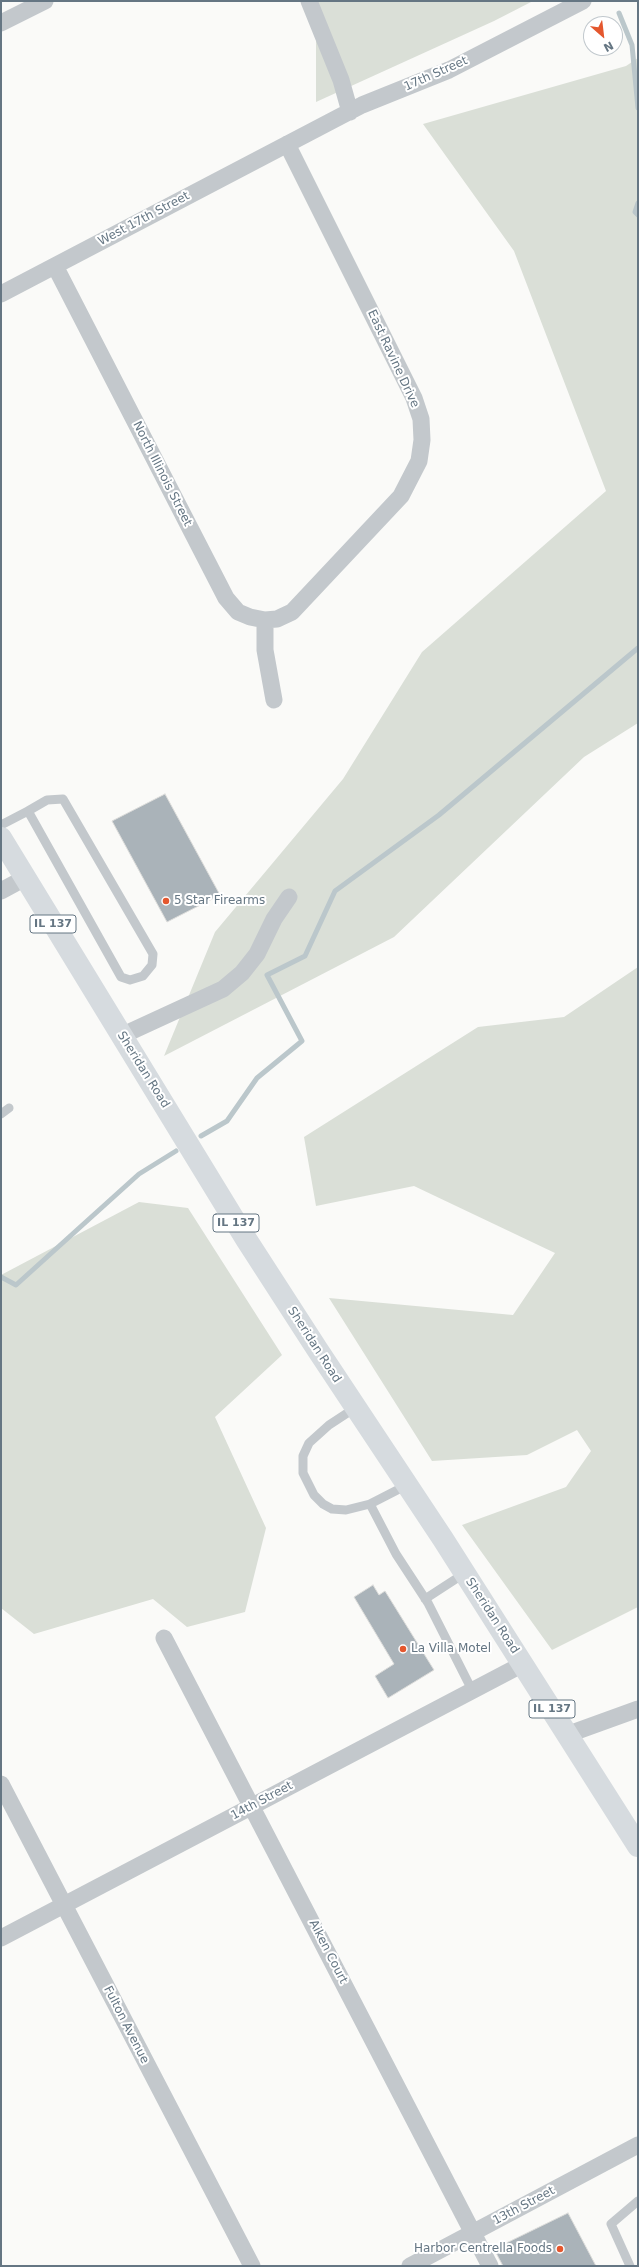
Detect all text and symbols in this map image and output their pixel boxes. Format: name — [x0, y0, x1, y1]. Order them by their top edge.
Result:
north arrow — [583, 16, 623, 56]
text: N — [601, 38, 616, 54]
street label: 17th Street — [402, 54, 470, 94]
street label: West 17th Street — [96, 189, 192, 249]
street label: East Ravine Drive — [364, 308, 422, 410]
street label: North Illinois Street — [129, 419, 195, 529]
place label: 5 Star Firearms — [174, 894, 265, 908]
marker: 5 Star Firearms — [161, 896, 171, 906]
road number: IL 137 — [30, 915, 76, 933]
street label: Sheridan Road — [114, 1029, 172, 1111]
road number: IL 137 — [213, 1214, 259, 1232]
street label: Sheridan Road — [284, 1304, 344, 1386]
street label: Sheridan Road — [462, 1575, 522, 1657]
place label: La Villa Motel — [411, 1642, 491, 1656]
marker: La Villa Motel — [398, 1644, 408, 1654]
road number: IL 137 — [529, 1700, 575, 1718]
street label: 14th Street — [229, 1779, 295, 1823]
street label: Aiken Court — [306, 1918, 350, 1986]
street label: Fulton Avenue — [100, 1984, 152, 2066]
street label: 13th Street — [491, 2184, 557, 2228]
place label: Harbor Centrella Foods — [414, 2242, 552, 2256]
marker: Harbor Centrella Foods — [555, 2244, 565, 2254]

